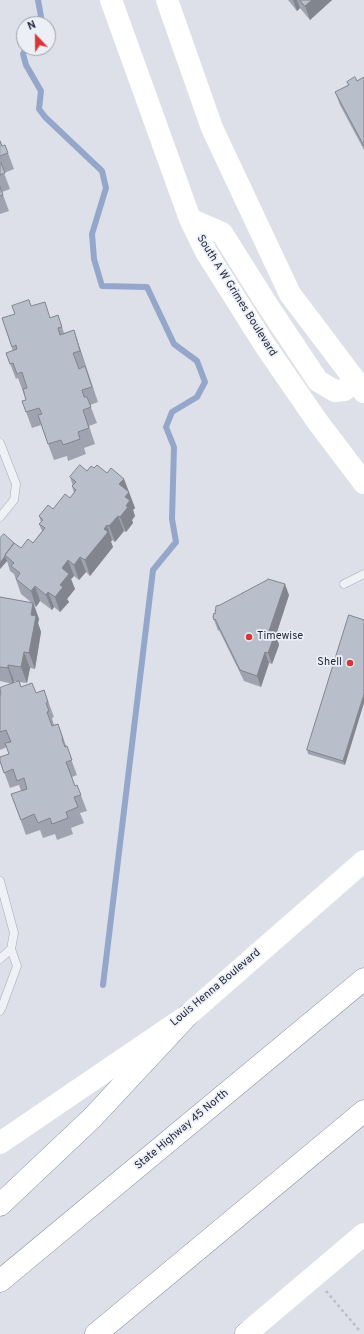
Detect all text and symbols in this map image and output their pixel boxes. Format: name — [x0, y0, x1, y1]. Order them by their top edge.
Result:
north arrow — [16, 16, 56, 56]
text: N — [26, 18, 38, 34]
street label: South A W Grimes Boulevard — [193, 233, 279, 359]
place label: Timewise — [257, 630, 303, 644]
marker: Timewise — [244, 632, 254, 642]
place label: Shell — [317, 656, 342, 670]
marker: Shell — [345, 658, 355, 668]
street label: Louis Henna Boulevard — [168, 946, 264, 1030]
street label: State Highway 45 North — [133, 1087, 231, 1173]

